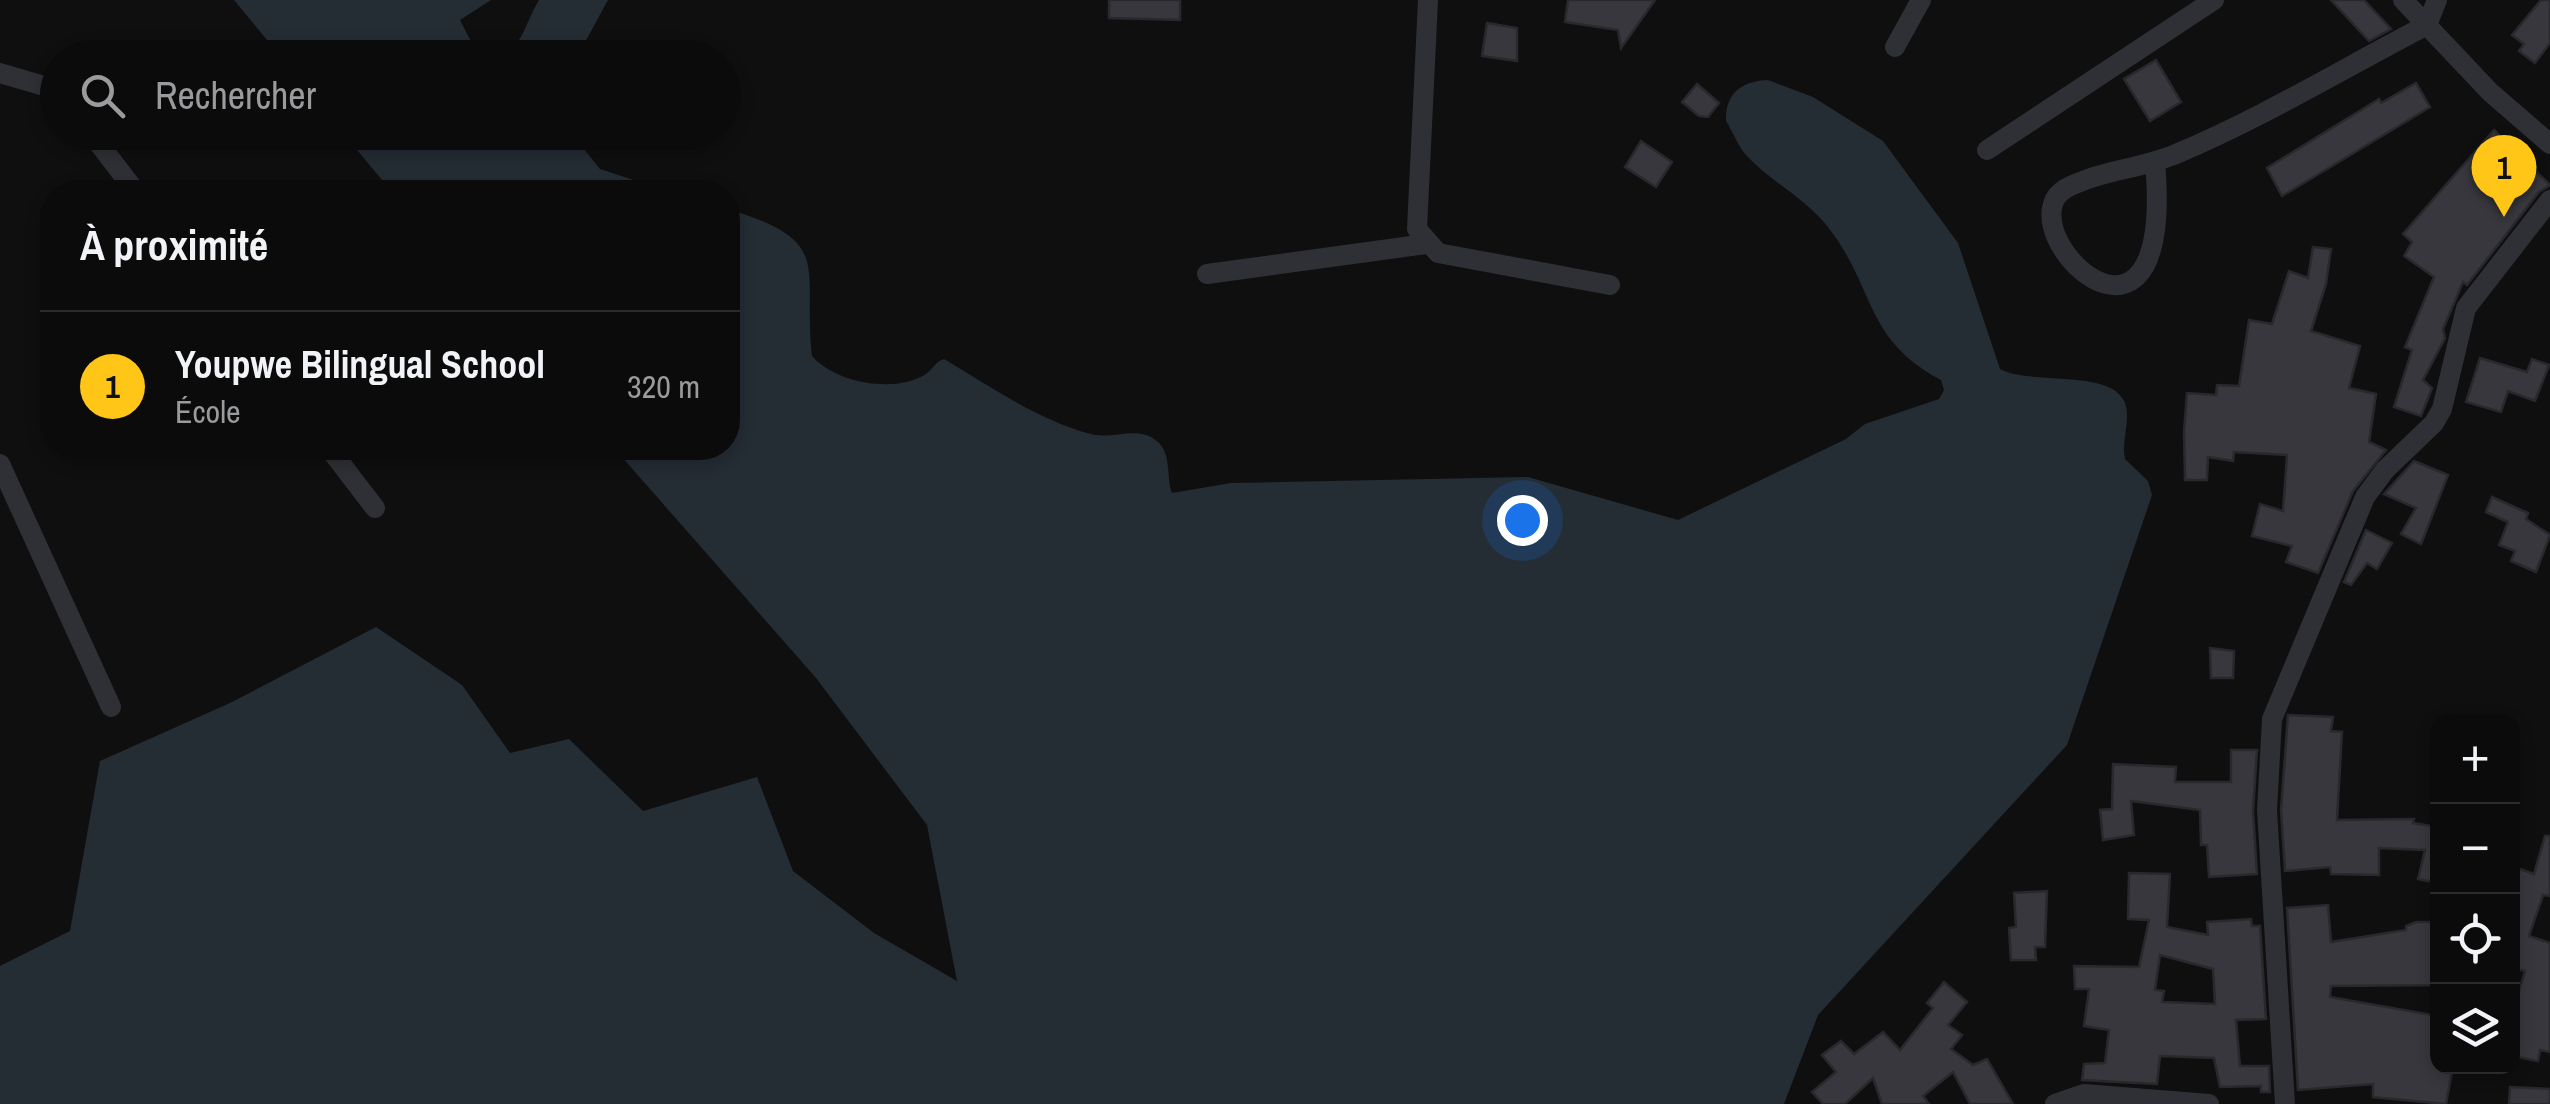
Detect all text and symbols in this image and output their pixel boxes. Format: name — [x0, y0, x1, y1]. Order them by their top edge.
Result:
search box — [40, 40, 740, 150]
icon: search — [75, 68, 130, 123]
text: Rechercher — [155, 70, 316, 121]
pin: 1 — [2472, 134, 2536, 217]
text: À proximité — [80, 217, 268, 273]
text: Youpwe Bilingual School — [175, 339, 545, 390]
text: 1 — [105, 365, 120, 408]
text: 320 m — [627, 365, 700, 408]
text: École — [175, 390, 241, 433]
your location — [1497, 495, 1548, 546]
map controls — [2430, 714, 2520, 1074]
button: + — [2430, 714, 2520, 804]
button: − — [2430, 804, 2520, 894]
button: locate — [2430, 894, 2520, 984]
button: layers — [2430, 984, 2520, 1074]

